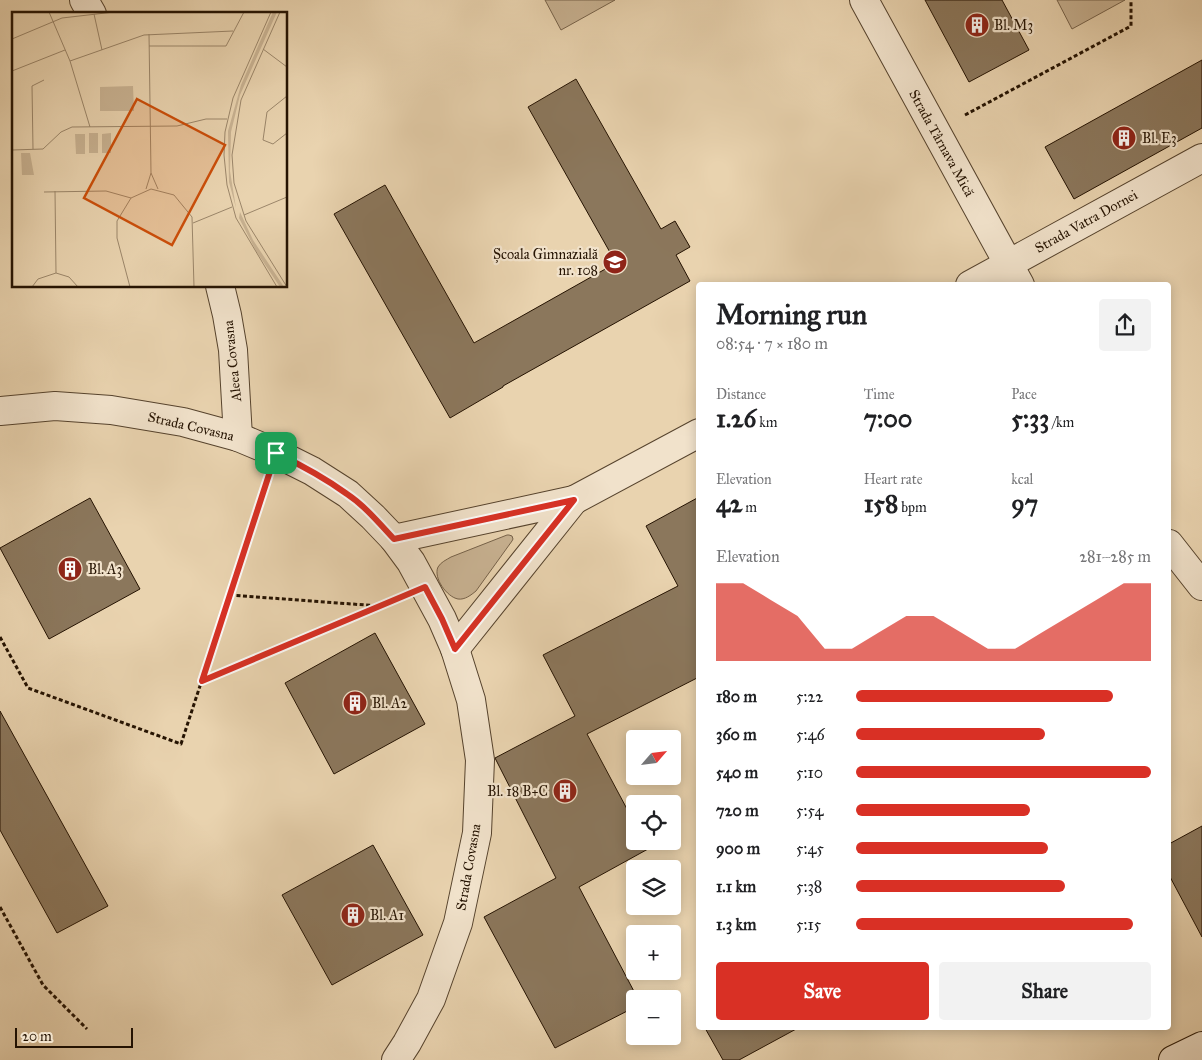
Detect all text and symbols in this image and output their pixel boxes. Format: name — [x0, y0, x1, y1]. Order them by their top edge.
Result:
inset map — [12, 12, 288, 288]
building icon: Bl. M3 — [964, 12, 990, 38]
place label: Bl. M3 — [994, 17, 1033, 34]
street label: Strada Târnava Mică — [905, 87, 978, 200]
building icon: Bl. E3 — [1111, 125, 1137, 151]
place label: Bl. E3 — [1142, 130, 1177, 147]
street label: Strada Vatra Dornei — [1032, 186, 1141, 257]
place label: Școala Gimnazială nr. 108 — [493, 246, 598, 279]
school or university icon: Școala Gimnazială nr. 108 — [602, 249, 628, 275]
text: Morning run — [716, 297, 867, 332]
button: share — [1099, 299, 1151, 351]
street label: Aleea Covasna — [220, 319, 245, 403]
text: 08:54 · 7 × 180 m — [716, 334, 828, 353]
text: Distance — [716, 386, 766, 403]
text: Time — [864, 386, 895, 403]
text: Pace — [1011, 386, 1037, 403]
text: 1.26 — [716, 403, 756, 434]
text: 7:00 — [864, 403, 912, 434]
text: 5:33 — [1011, 403, 1049, 434]
street label: Strada Covasna — [146, 408, 236, 445]
text: km — [756, 414, 778, 431]
text: /km — [1049, 414, 1074, 431]
pin — [255, 432, 297, 474]
icon: arrive — [262, 439, 290, 467]
text: Elevation — [716, 471, 772, 488]
text: Heart rate — [864, 471, 923, 488]
text: kcal — [1011, 471, 1033, 488]
text: 42 — [716, 488, 742, 519]
text: 158 — [864, 488, 898, 519]
text: 97 — [1011, 488, 1038, 519]
text: m — [742, 499, 757, 516]
text: bpm — [898, 499, 927, 516]
text: Elevation — [716, 547, 780, 566]
text: 281–285 m — [1079, 547, 1151, 566]
building icon: Bl. A3 — [57, 556, 83, 582]
place label: Bl. A3 — [88, 561, 122, 578]
text: 180 m — [716, 687, 757, 706]
text: 5:22 — [796, 687, 823, 706]
building icon: Bl. A2 — [342, 690, 368, 716]
place label: Bl. A2 — [372, 695, 407, 712]
text: 360 m — [716, 725, 757, 744]
text: 5:46 — [796, 725, 825, 744]
north arrow — [626, 730, 681, 785]
map controls — [626, 730, 681, 1045]
text: 540 m — [716, 763, 758, 782]
text: 5:10 — [796, 763, 823, 782]
building icon: Bl. 18 B+C — [552, 778, 578, 804]
place label: Bl. 18 B+C — [487, 783, 548, 800]
button: locate — [626, 795, 681, 850]
text: 720 m — [716, 801, 759, 820]
text: 5:54 — [796, 801, 823, 820]
street label: Strada Covasna — [452, 822, 485, 912]
text: 900 m — [716, 839, 760, 858]
text: 5:45 — [796, 839, 824, 858]
button: layers — [626, 860, 681, 915]
text: 1.1 km — [716, 877, 756, 896]
text: 5:38 — [796, 877, 822, 896]
building icon: Bl. A1 — [340, 902, 366, 928]
place label: Bl. A1 — [370, 907, 404, 924]
text: 1.3 km — [716, 915, 756, 934]
text: 5:15 — [796, 915, 821, 934]
button: + — [626, 925, 681, 980]
button: Save — [716, 962, 929, 1020]
button: Share — [939, 962, 1151, 1020]
button: − — [626, 990, 681, 1045]
scale bar — [15, 1025, 132, 1048]
text: 20 m — [22, 1028, 52, 1045]

